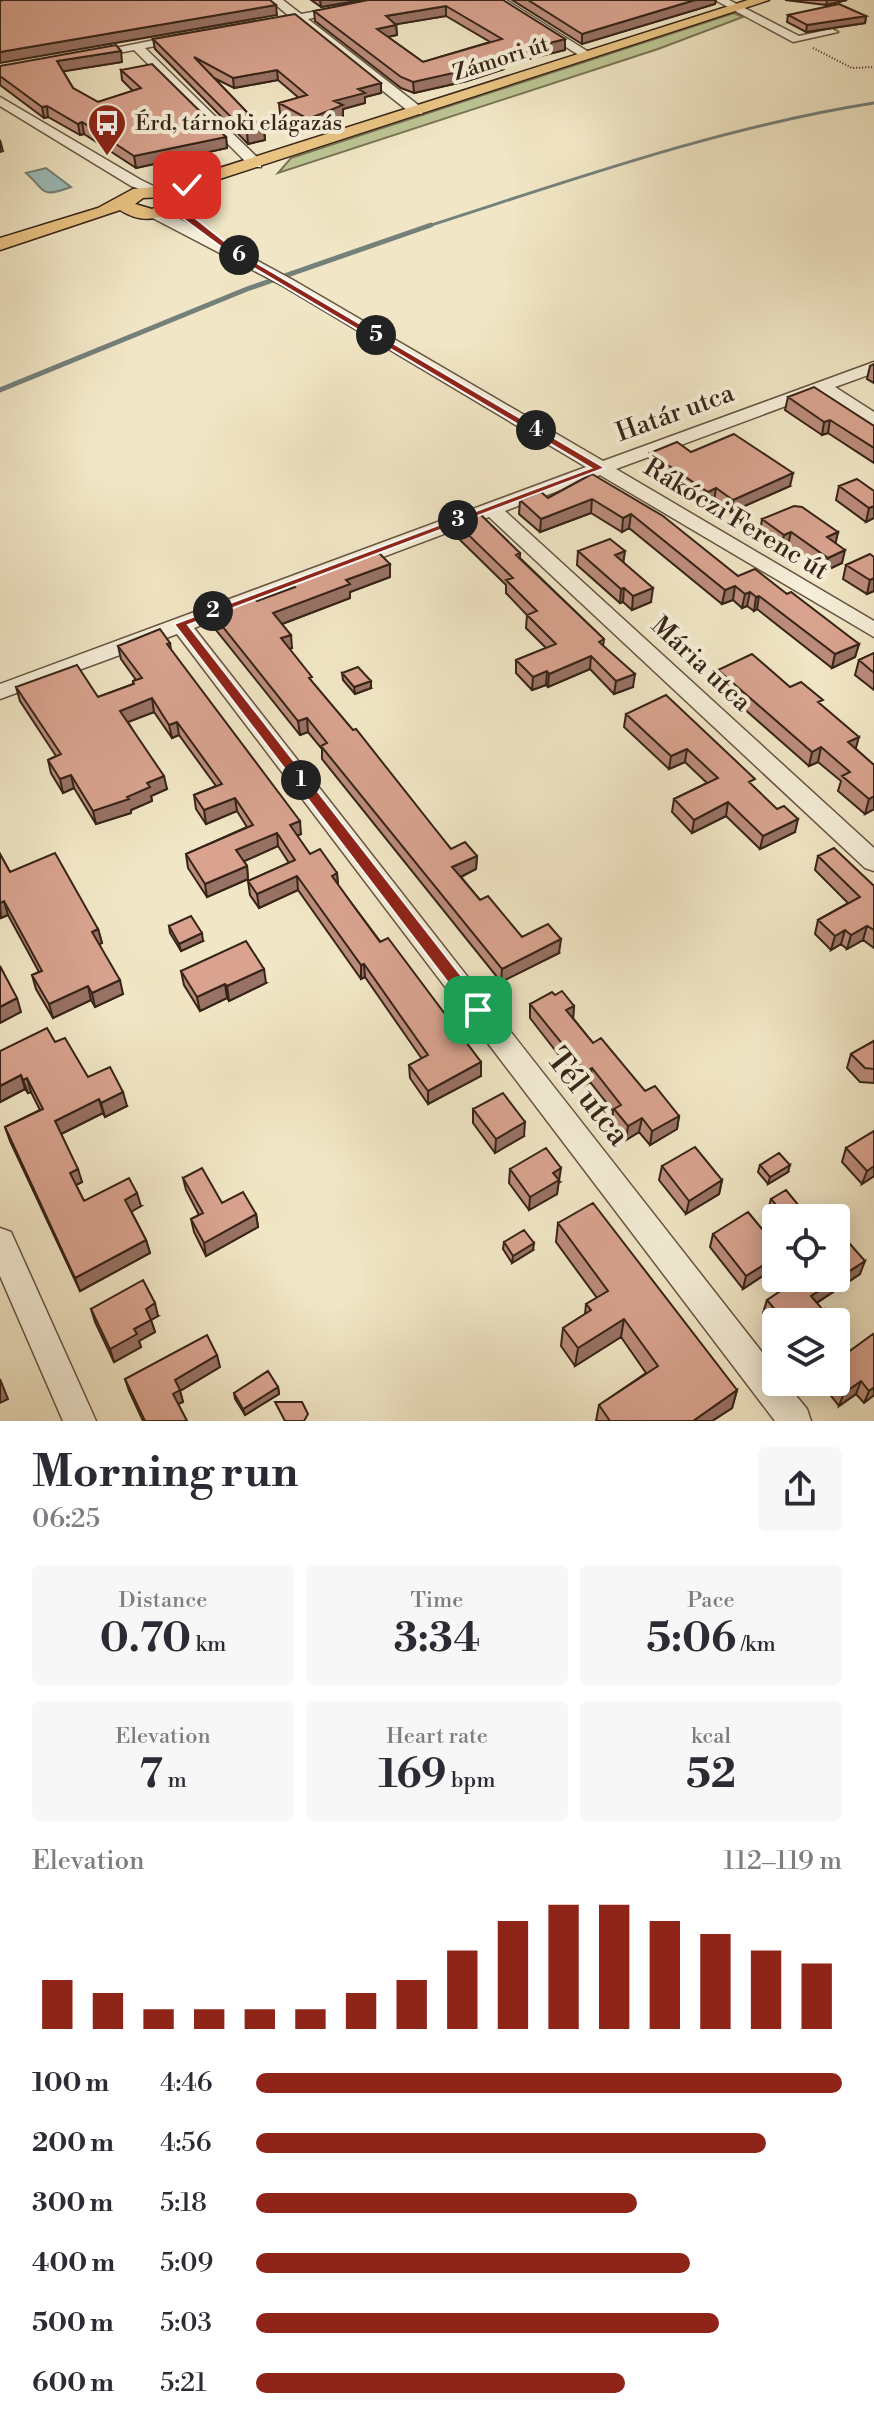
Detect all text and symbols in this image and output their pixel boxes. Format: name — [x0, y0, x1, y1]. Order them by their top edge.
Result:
street label: Zámori út — [450, 31, 553, 87]
bus stop icon: Érd, tárnoki elágazás — [86, 102, 128, 157]
place label: Érd, tárnoki elágazás — [135, 109, 342, 137]
pin — [153, 151, 221, 219]
icon: check — [165, 163, 209, 207]
pin: 6 — [219, 235, 259, 275]
text: 6 — [232, 241, 246, 268]
pin: 5 — [356, 315, 396, 355]
text: 5 — [369, 321, 383, 348]
street label: Határ utca — [612, 377, 739, 449]
pin: 4 — [516, 410, 556, 450]
text: 4 — [529, 416, 543, 443]
street label: Rákóczi Ferenc út — [638, 451, 834, 587]
pin: 3 — [438, 500, 478, 540]
text: 3 — [451, 506, 465, 533]
pin: 2 — [193, 591, 233, 631]
text: 2 — [206, 597, 220, 624]
street label: Mária utca — [644, 610, 758, 719]
pin: 1 — [281, 760, 321, 800]
text: 1 — [296, 766, 306, 793]
pin — [444, 976, 512, 1044]
icon: arrive — [456, 988, 500, 1032]
street label: Tél utca — [537, 1040, 639, 1155]
map controls — [762, 1204, 850, 1396]
button: locate — [762, 1204, 850, 1292]
button: layers — [762, 1308, 850, 1396]
text: Morning run — [32, 1445, 298, 1500]
button: share — [758, 1447, 842, 1531]
text: 06:25 — [32, 1503, 100, 1535]
text: Distance — [119, 1587, 207, 1614]
text: Time — [411, 1587, 463, 1614]
text: Pace — [687, 1587, 735, 1614]
text: 0.70 — [100, 1614, 191, 1664]
text: 3:34 — [394, 1614, 480, 1664]
text: 5:06 — [646, 1614, 736, 1664]
text: km — [191, 1631, 226, 1658]
text: /km — [736, 1631, 776, 1658]
text: Elevation — [115, 1723, 211, 1750]
text: Heart rate — [386, 1723, 488, 1750]
text: kcal — [691, 1723, 731, 1750]
text: 7 — [139, 1750, 163, 1800]
text: 169 — [378, 1750, 447, 1800]
text: 52 — [686, 1750, 736, 1800]
text: m — [163, 1767, 187, 1794]
text: bpm — [447, 1767, 496, 1794]
text: Elevation — [32, 1845, 145, 1877]
text: 112–119 m — [723, 1845, 842, 1877]
text: 100 m — [32, 2067, 109, 2099]
text: 4:46 — [160, 2067, 213, 2099]
text: 200 m — [32, 2127, 114, 2159]
text: 4:56 — [160, 2127, 211, 2159]
text: 300 m — [32, 2187, 113, 2219]
text: 5:18 — [160, 2187, 207, 2219]
text: 400 m — [32, 2247, 115, 2279]
text: 5:09 — [160, 2247, 213, 2279]
text: 500 m — [32, 2307, 114, 2339]
text: 5:03 — [160, 2307, 212, 2339]
text: 600 m — [32, 2367, 114, 2399]
text: 5:21 — [160, 2367, 207, 2399]

